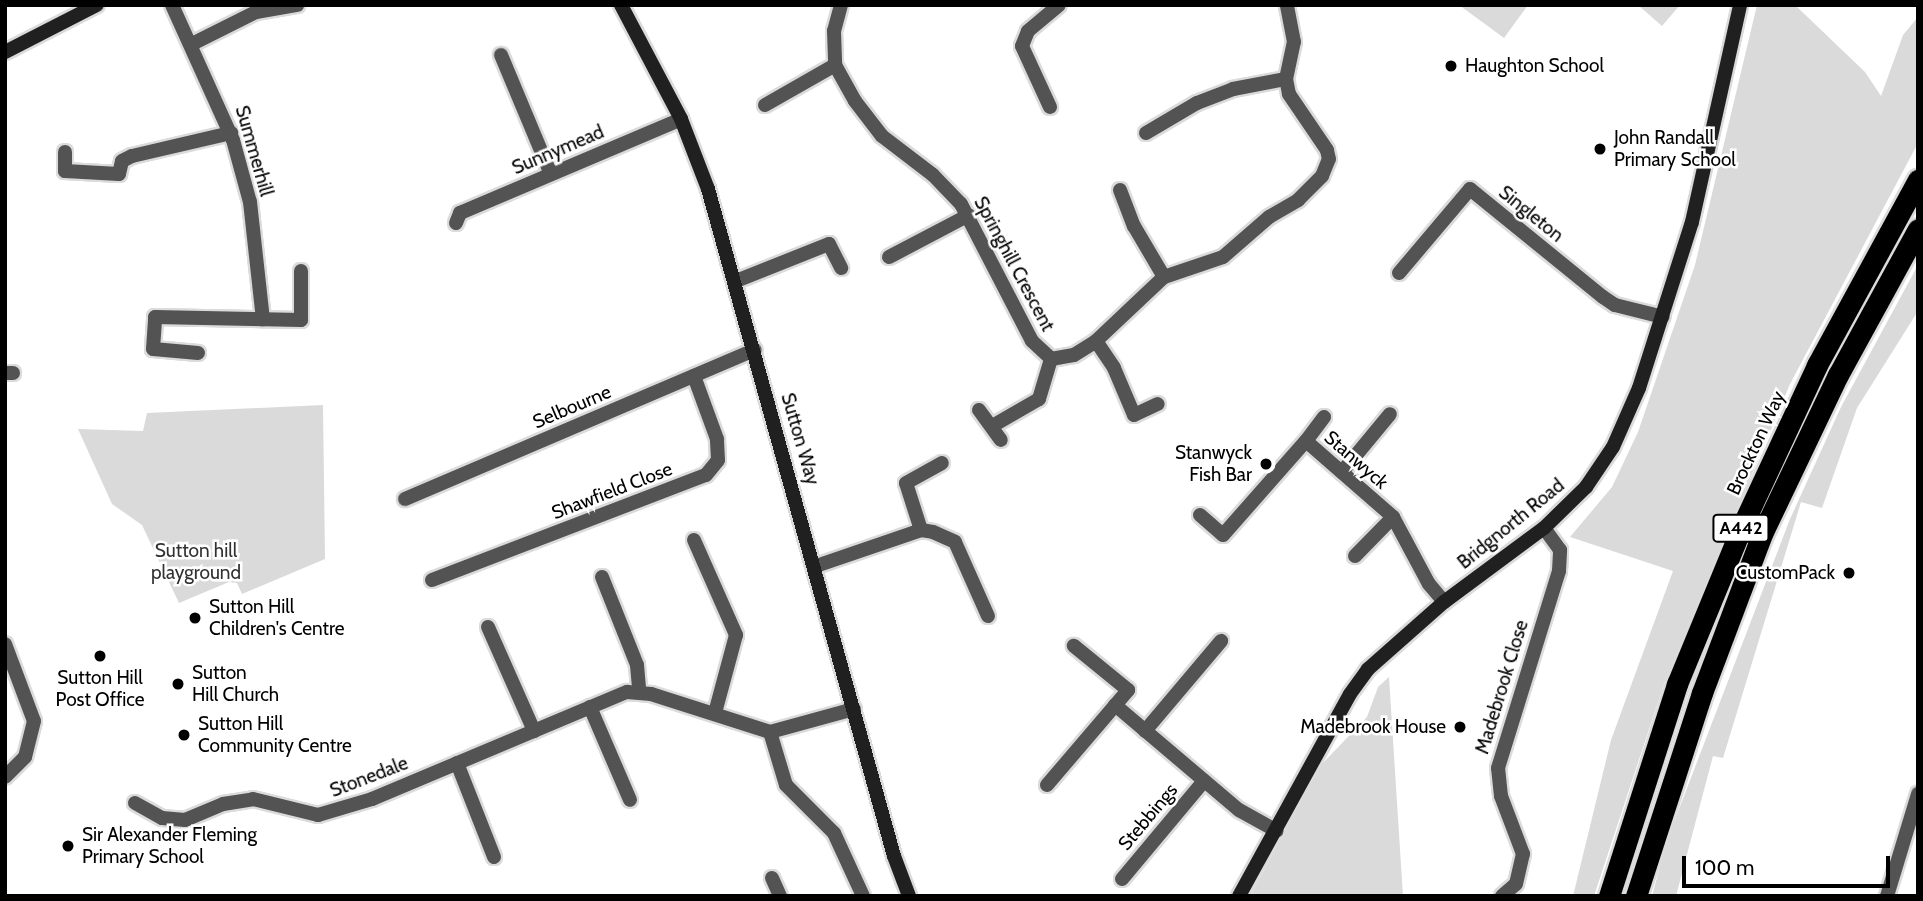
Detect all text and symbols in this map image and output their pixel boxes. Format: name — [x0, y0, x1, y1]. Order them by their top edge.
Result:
place label: Haughton School — [1465, 55, 1604, 77]
marker: Haughton School — [1443, 58, 1459, 74]
street label: Summerhill — [230, 103, 278, 199]
street label: Sunnymead — [509, 120, 607, 180]
place label: John Randall Primary School — [1614, 127, 1736, 171]
marker: John Randall Primary School — [1592, 141, 1608, 157]
street label: Singleton — [1494, 181, 1568, 247]
street label: Springhill Crescent — [969, 193, 1059, 335]
street label: Selbourne — [530, 380, 614, 434]
street label: Brockton Way — [1722, 388, 1790, 498]
street label: Sutton Way — [776, 390, 824, 488]
street label: Stanwyck — [1319, 426, 1393, 494]
place label: Stanwyck Fish Bar — [1175, 442, 1252, 486]
marker: Stanwyck Fish Bar — [1258, 456, 1274, 472]
street label: Shawfield Close — [548, 458, 676, 524]
street label: Bridgnorth Road — [1453, 474, 1569, 574]
road number: A442 — [1711, 514, 1771, 542]
park label: Sutton hill playground — [151, 540, 241, 584]
place label: CustomPack — [1736, 562, 1835, 584]
marker: CustomPack — [1841, 565, 1857, 581]
place label: Sutton Hill Children's Centre — [209, 596, 344, 640]
marker: Sutton Hill Children's Centre — [187, 610, 203, 626]
street label: Madebrook Close — [1471, 617, 1533, 757]
marker: Sutton Hill Post Office — [92, 648, 108, 664]
place label: Sutton Hill Church — [192, 662, 279, 706]
place label: Sutton Hill Post Office — [56, 667, 144, 711]
marker: Sutton Hill Church — [170, 676, 186, 692]
place label: Sutton Hill Community Centre — [198, 713, 352, 757]
place label: Madebrook House — [1300, 716, 1446, 738]
marker: Madebrook House — [1452, 719, 1468, 735]
marker: Sutton Hill Community Centre — [176, 727, 192, 743]
street label: Stonedale — [327, 752, 411, 802]
street label: Stebbings — [1114, 779, 1182, 855]
place label: Sir Alexander Fleming Primary School — [82, 824, 257, 868]
marker: Sir Alexander Fleming Primary School — [60, 838, 76, 854]
scale bar — [1685, 842, 1893, 886]
text: 100 m — [1695, 855, 1754, 880]

